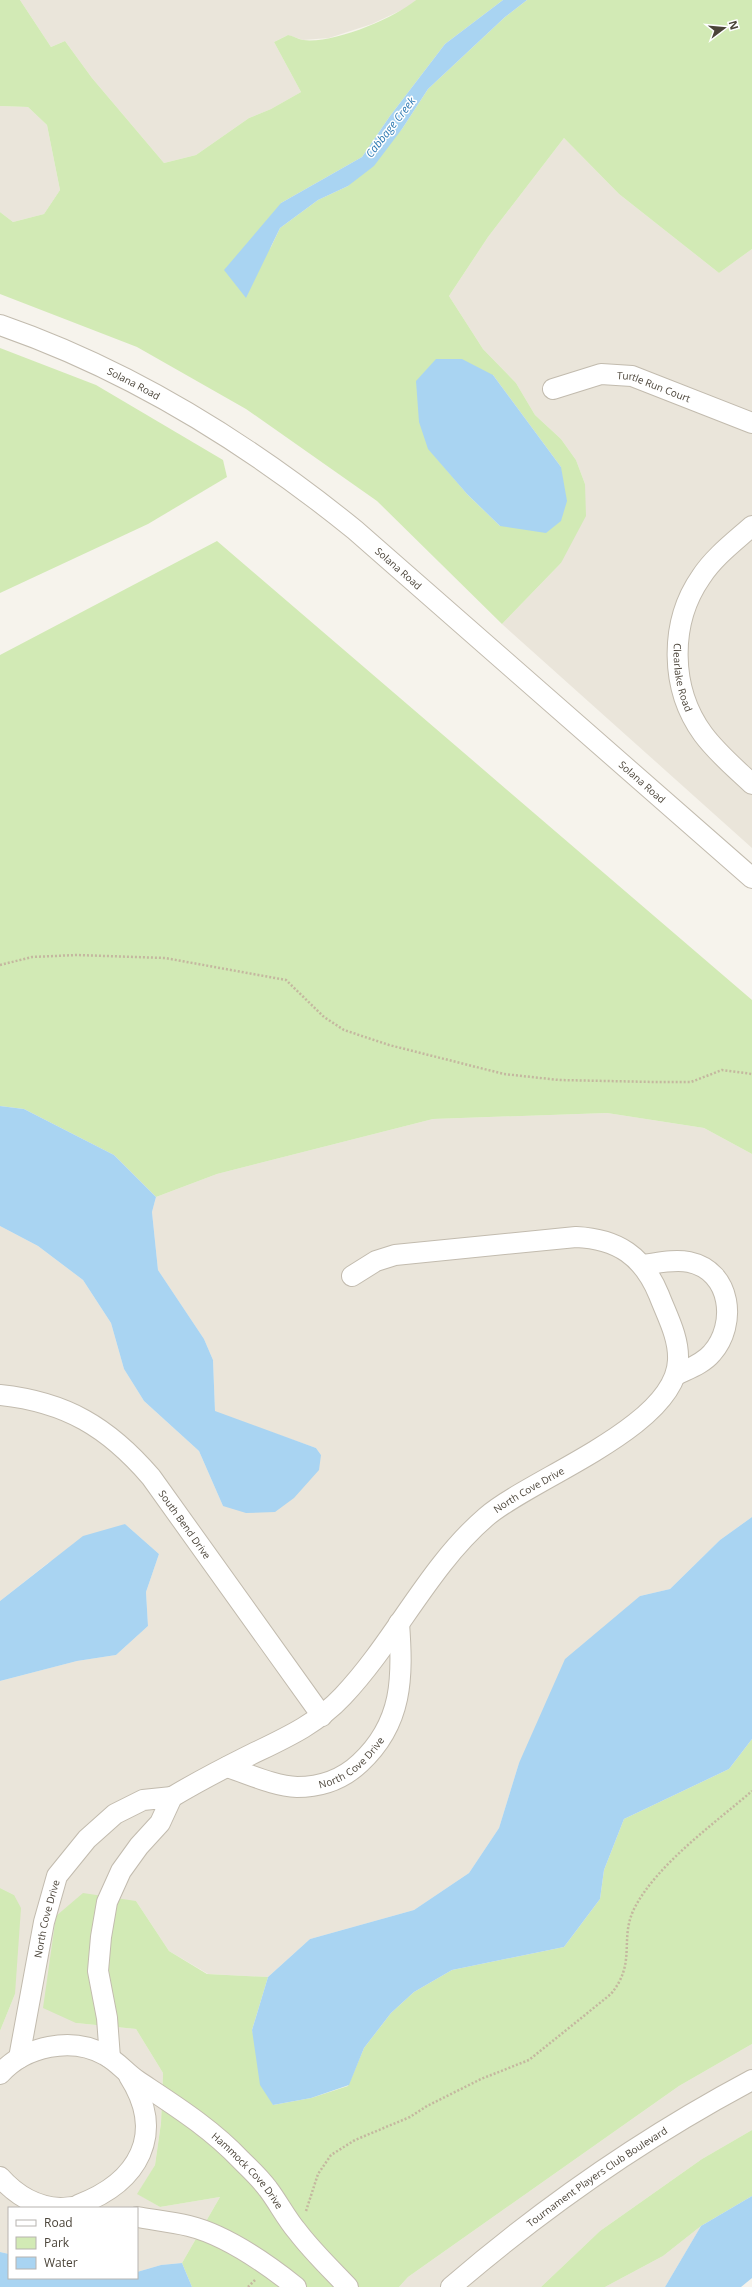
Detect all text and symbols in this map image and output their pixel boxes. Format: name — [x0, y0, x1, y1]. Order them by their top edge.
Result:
north arrow — [704, 8, 744, 48]
text: N — [726, 19, 743, 31]
water label: Cabbage Creek — [362, 93, 419, 160]
street label: Solana Road — [105, 364, 163, 403]
street label: Turtle Run Court — [617, 368, 693, 405]
street label: Solana Road — [372, 544, 425, 593]
street label: Clearlake Road — [671, 643, 696, 714]
street label: Solana Road — [616, 758, 669, 806]
street label: North Cove Drive — [490, 1463, 567, 1516]
street label: South Bend Drive — [156, 1487, 215, 1562]
street label: North Cove Drive — [317, 1734, 387, 1791]
street label: North Cove Drive — [31, 1878, 63, 1959]
street label: Tournament Players Club Boulevard — [523, 2123, 670, 2230]
street label: Hammock Cove Drive — [209, 2129, 287, 2212]
legend — [8, 2207, 138, 2279]
text: Road — [44, 2214, 73, 2231]
text: Park — [44, 2234, 70, 2251]
text: Water — [44, 2254, 78, 2271]

